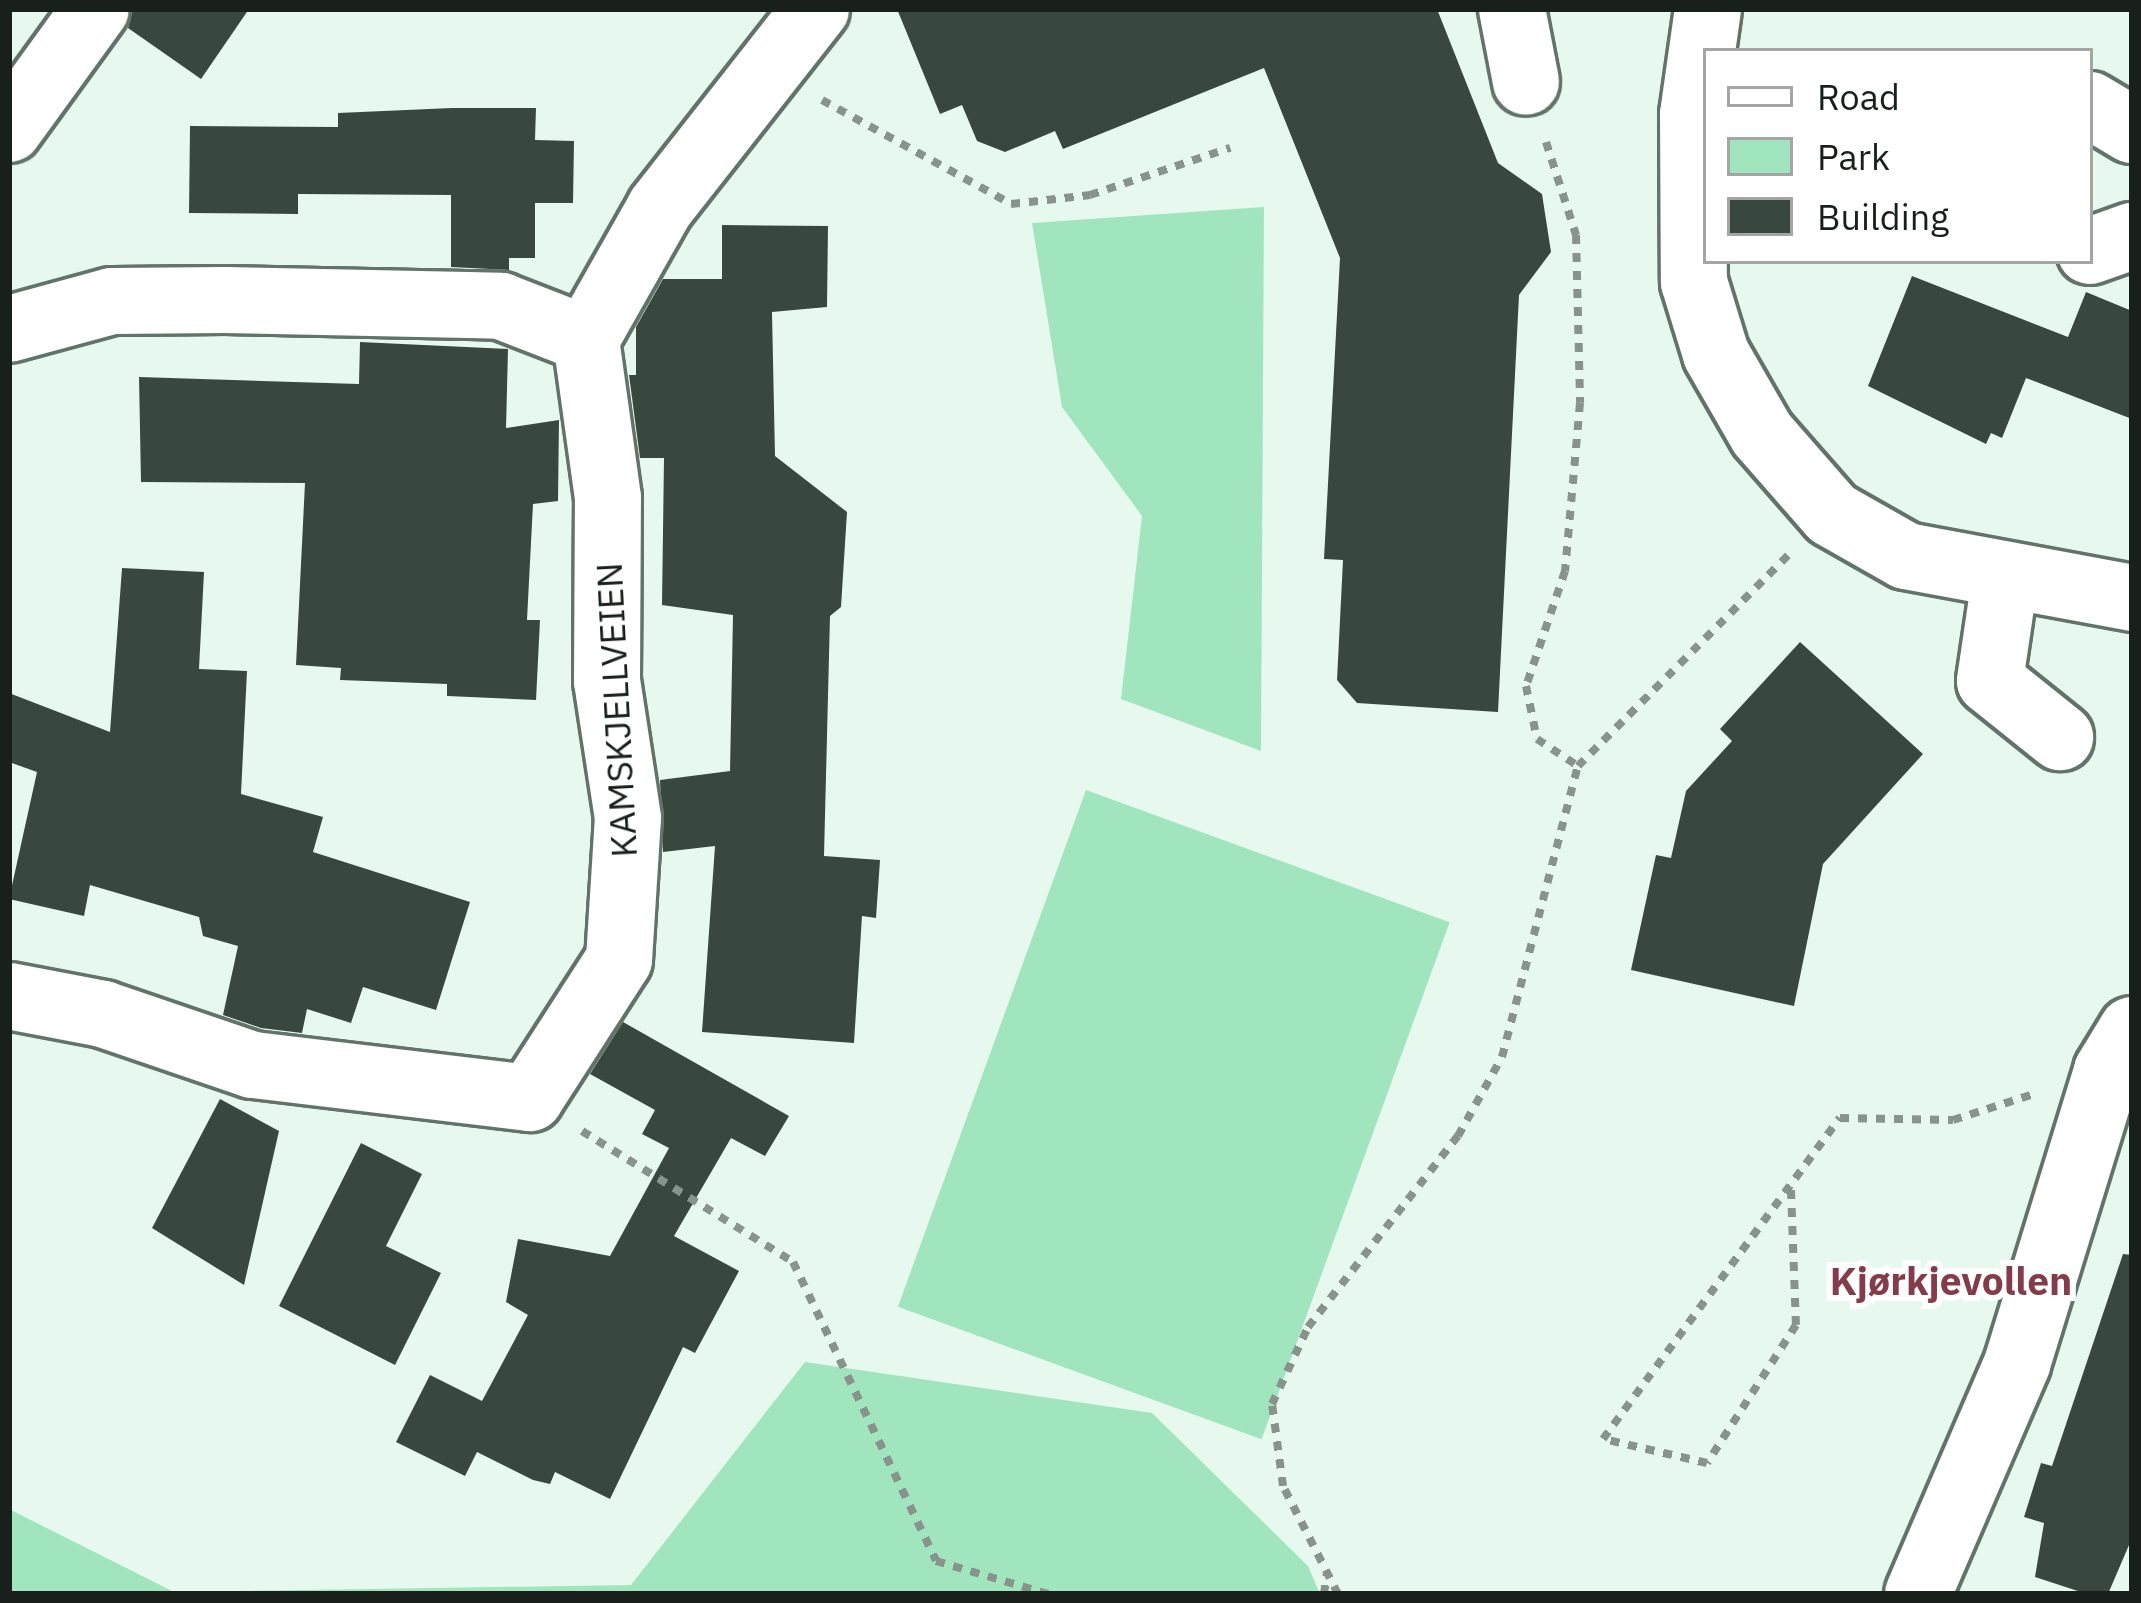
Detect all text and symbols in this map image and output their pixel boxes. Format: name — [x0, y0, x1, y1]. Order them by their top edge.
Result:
legend — [1703, 48, 2093, 264]
text: Road — [1817, 73, 1900, 120]
text: Park — [1817, 133, 1890, 180]
text: Building — [1817, 193, 1949, 240]
street label: KAMSKJELLVEIEN — [587, 561, 645, 859]
district label: Kjørkjevollen — [1830, 1258, 2072, 1304]

